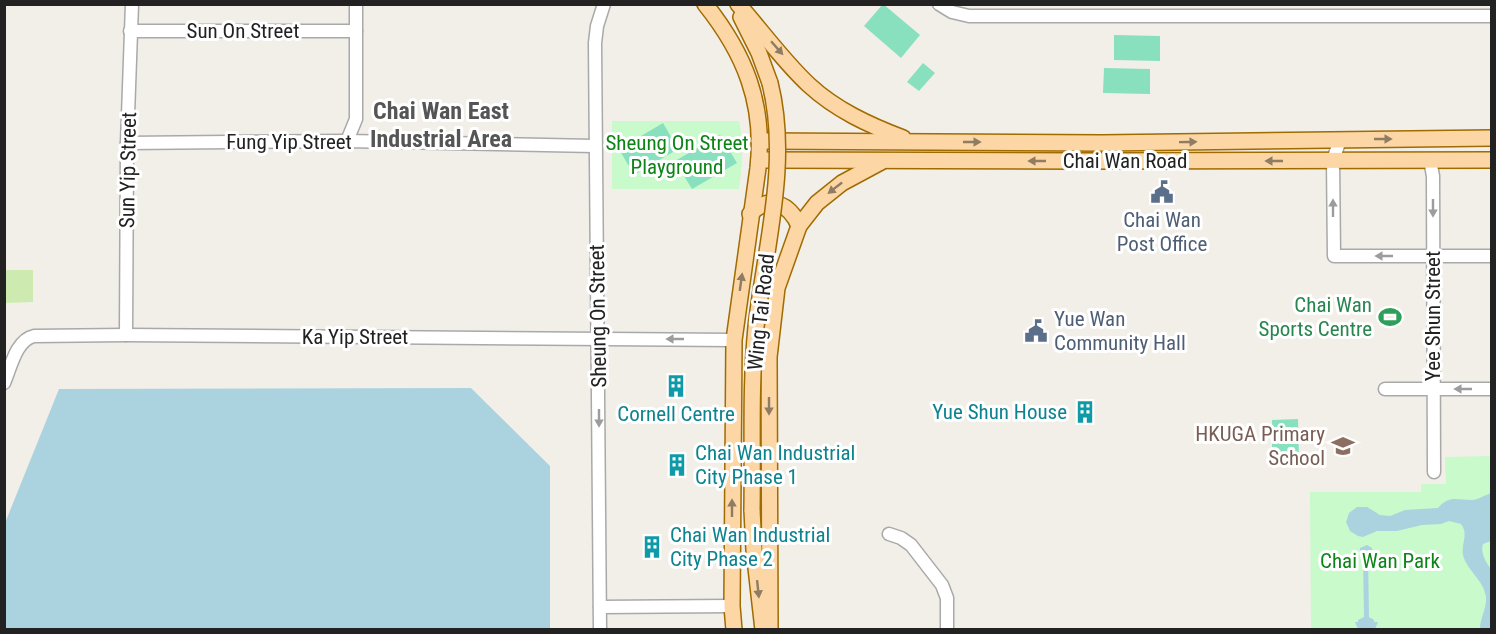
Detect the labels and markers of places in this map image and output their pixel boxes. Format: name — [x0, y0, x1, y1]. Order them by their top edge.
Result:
public building icon: Chai Wan Post Office — [1149, 179, 1175, 205]
place label: Chai Wan Post Office — [1117, 208, 1207, 256]
place label: Chai Wan Sports Centre — [1259, 293, 1372, 341]
sports icon: Chai Wan Sports Centre — [1377, 304, 1403, 330]
place label: Yue Wan Community Hall — [1054, 307, 1186, 355]
public building icon: Yue Wan Community Hall — [1023, 318, 1049, 344]
building icon: Cornell Centre — [663, 373, 689, 399]
building icon: Yue Shun House — [1072, 399, 1098, 425]
place label: Yue Shun House — [932, 400, 1067, 424]
place label: Cornell Centre — [617, 402, 735, 426]
place label: HKUGA Primary School — [1195, 422, 1325, 470]
school or university icon: HKUGA Primary School — [1330, 433, 1356, 459]
place label: Chai Wan Industrial City Phase 1 — [695, 441, 855, 489]
building icon: Chai Wan Industrial City Phase 1 — [664, 452, 690, 478]
place label: Chai Wan Industrial City Phase 2 — [670, 523, 830, 571]
building icon: Chai Wan Industrial City Phase 2 — [639, 534, 665, 560]

